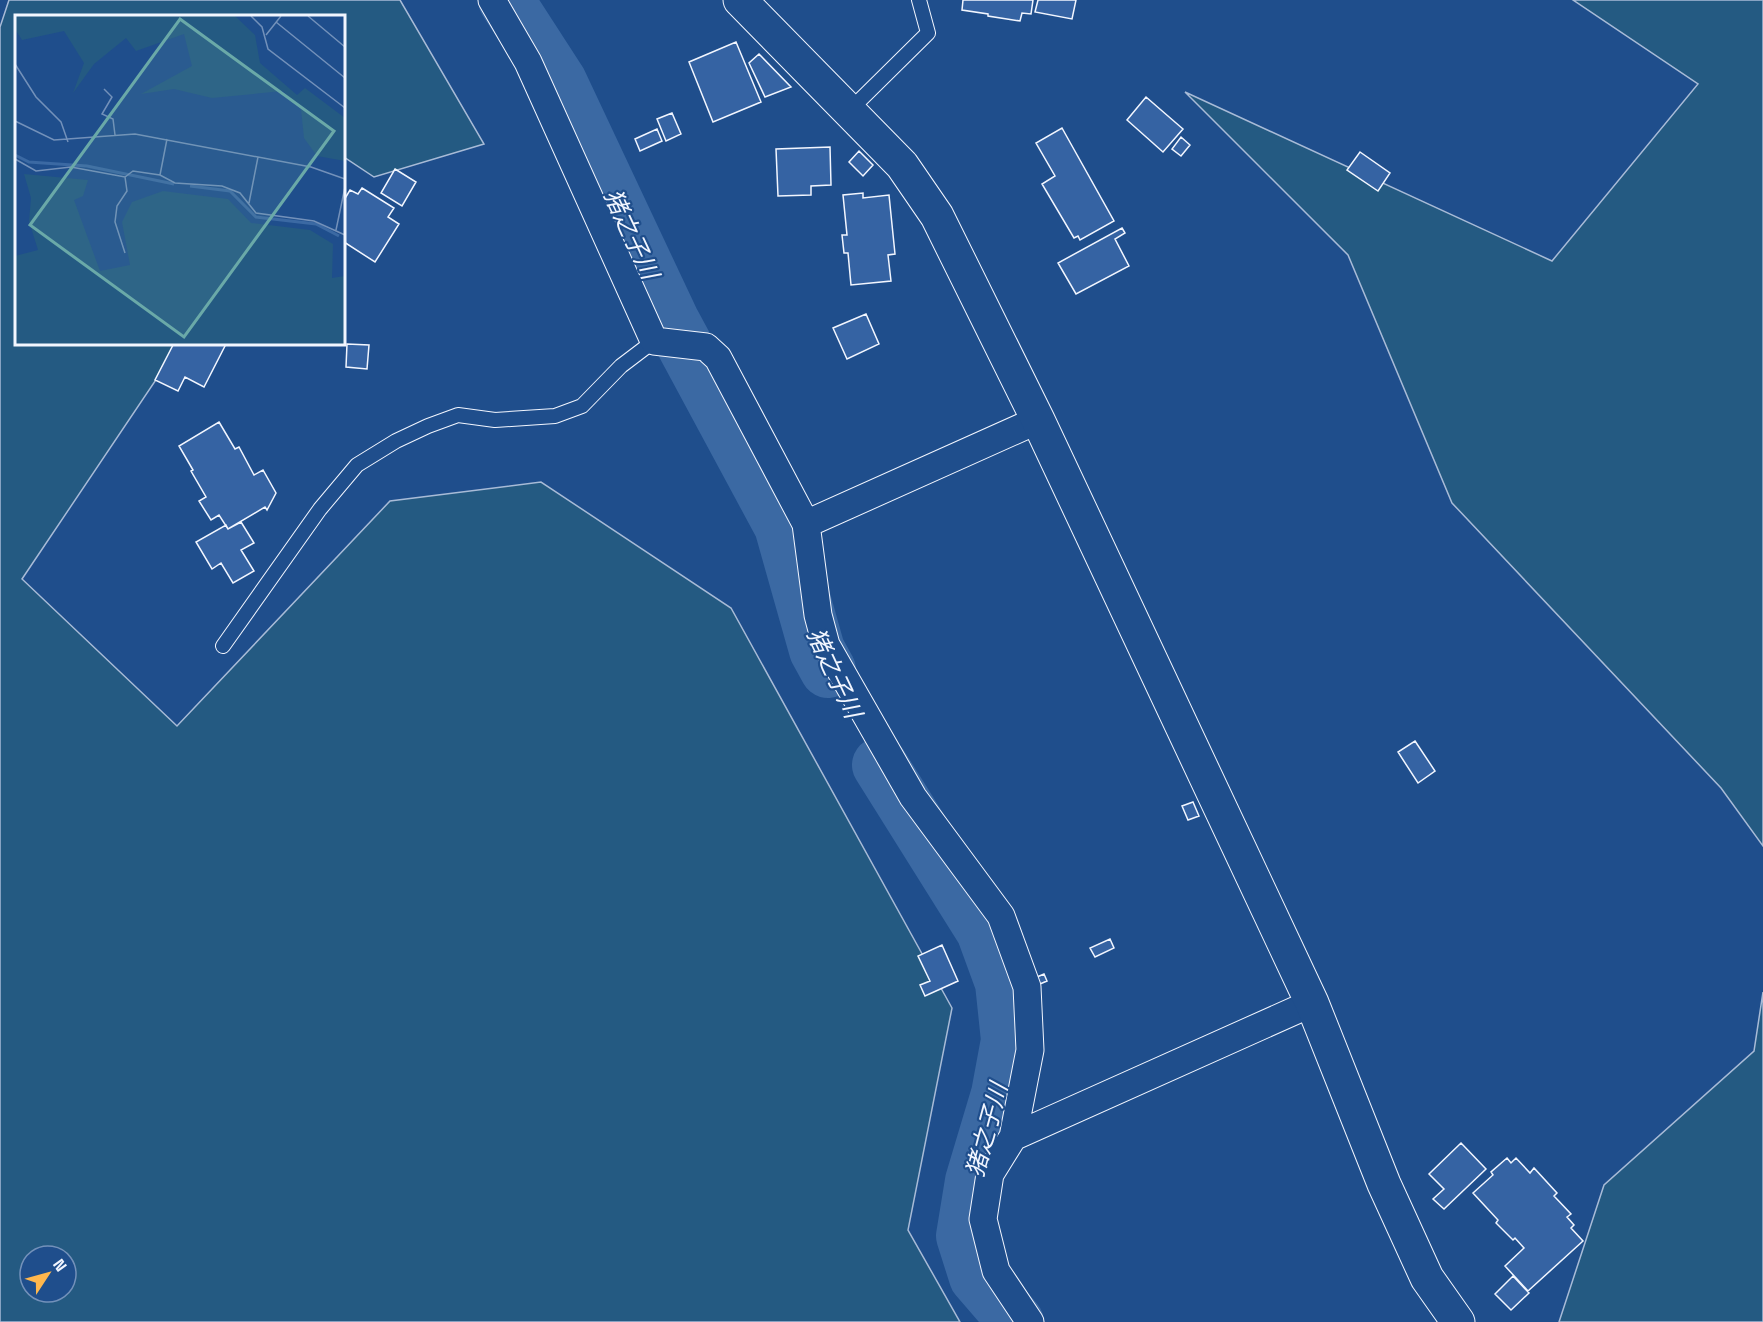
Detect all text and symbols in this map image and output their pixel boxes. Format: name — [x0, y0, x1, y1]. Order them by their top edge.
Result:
inset map — [15, 15, 345, 345]
water label: 猪之子川 — [597, 184, 667, 287]
water label: 猪之子川 — [800, 623, 870, 726]
water label: 猪之子川 — [959, 1077, 1015, 1180]
north arrow — [18, 1244, 78, 1304]
text: N — [48, 1255, 71, 1276]

